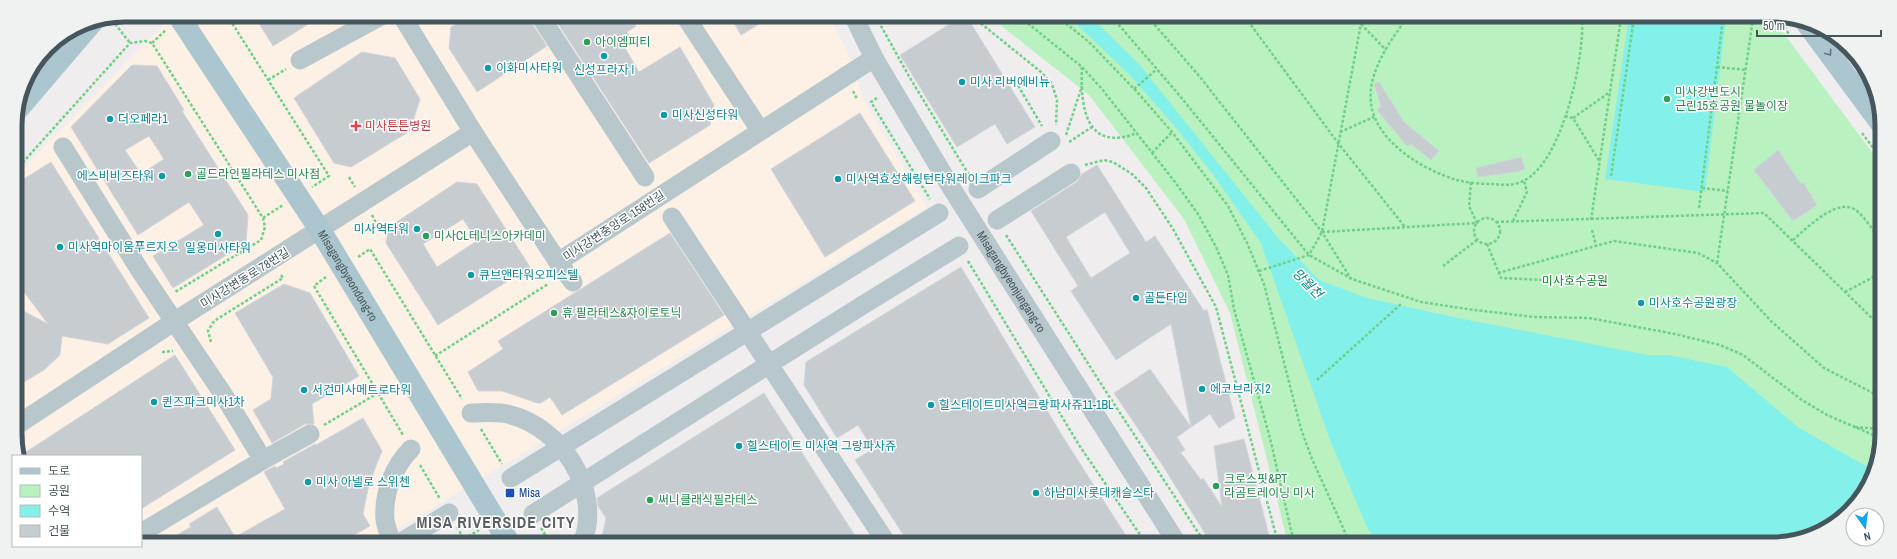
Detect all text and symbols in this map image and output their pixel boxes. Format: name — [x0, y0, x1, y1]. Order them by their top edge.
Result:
scale bar — [1757, 12, 1881, 38]
text: 50 m — [1763, 18, 1785, 34]
place label: 아이엠피티 — [595, 34, 650, 50]
marker: 아이엠피티 — [582, 37, 592, 47]
one-way arrow — [1824, 49, 1831, 56]
marker: 신성프라자 I — [599, 51, 609, 61]
place label: 이화미사타워 — [496, 60, 562, 76]
place label: 신성프라자 I — [574, 62, 634, 78]
marker: 이화미사타워 — [483, 63, 493, 73]
place label: 미사 리버에비뉴 — [970, 74, 1050, 90]
marker: 미사 리버에비뉴 — [957, 77, 967, 87]
place label: 미사강변도시 근린15호공원 물놀이장 — [1675, 84, 1788, 114]
marker: 미사강변도시 근린15호공원 물놀이장 — [1662, 94, 1672, 104]
place label: 미사신성타워 — [672, 107, 738, 123]
marker: 미사신성타워 — [659, 110, 669, 120]
place label: 더오페라1 — [118, 111, 168, 127]
marker: 더오페라1 — [105, 114, 115, 124]
place label: 미사튼튼병원 — [365, 118, 431, 134]
marker: 미사튼튼병원 — [350, 120, 362, 132]
place label: 골드라인필라테스 미사점 — [196, 166, 320, 182]
place label: 에스비비즈타워 — [77, 168, 154, 184]
marker: 골드라인필라테스 미사점 — [183, 169, 193, 179]
marker: 에스비비즈타워 — [157, 171, 167, 181]
place label: 미사역효성해링턴타워레이크파크 — [846, 171, 1012, 187]
marker: 미사역효성해링턴타워레이크파크 — [833, 174, 843, 184]
street label: 미사강변중앙로 158번길 — [560, 187, 668, 265]
place label: 미사역타워 — [354, 221, 409, 237]
marker: 미사역타워 — [412, 224, 422, 234]
street label: Misagangbyeondong-ro — [314, 227, 381, 324]
place label: 미사CL테니스아카데미 — [434, 228, 546, 244]
street label: Misagangbyeonjungang-ro — [973, 228, 1049, 336]
marker: 일옹미사타워 — [213, 229, 223, 239]
marker: 미사CL테니스아카데미 — [421, 231, 431, 241]
place label: 미사역마이움푸르지오 — [68, 239, 178, 255]
place label: 일옹미사타워 — [185, 240, 251, 256]
marker: 미사역마이움푸르지오 — [55, 242, 65, 252]
street label: 미사강변동로 78번길 — [198, 244, 292, 312]
water label: 망월천 — [1289, 265, 1327, 303]
place label: 큐브앤타워오피스텔 — [479, 267, 578, 283]
marker: 큐브앤타워오피스텔 — [466, 270, 476, 280]
park label: 미사호수공원 — [1542, 273, 1608, 289]
place label: 골든타임 — [1144, 290, 1188, 306]
marker: 골든타임 — [1131, 293, 1141, 303]
place label: 미사호수공원광장 — [1649, 295, 1737, 311]
marker: 미사호수공원광장 — [1636, 298, 1646, 308]
place label: 휴 필라테스&자이로토닉 — [562, 305, 682, 321]
marker: 휴 필라테스&자이로토닉 — [549, 308, 559, 318]
place label: 에코브리지2 — [1210, 381, 1271, 397]
place label: 서건미사메트로타워 — [312, 382, 411, 398]
marker: 에코브리지2 — [1197, 384, 1207, 394]
marker: 서건미사메트로타워 — [299, 385, 309, 395]
place label: 퀸즈파크미사1차 — [162, 394, 245, 410]
marker: 퀸즈파크미사1차 — [149, 397, 159, 407]
place label: 힐스테이트미사역그랑파사쥬11-1BL — [939, 397, 1114, 413]
marker: 힐스테이트미사역그랑파사쥬11-1BL — [926, 400, 936, 410]
place label: 힐스테이트 미사역 그랑파사쥬 — [747, 438, 896, 454]
marker: 힐스테이트 미사역 그랑파사쥬 — [734, 441, 744, 451]
legend — [12, 455, 142, 547]
text: 도로 — [48, 463, 70, 479]
place label: 크로스핏&PT 라곰트레이닝 미사 — [1224, 471, 1315, 501]
place label: 미사 아넬로 스위첸 — [316, 474, 410, 490]
marker: 미사 아넬로 스위첸 — [303, 477, 313, 487]
marker: 크로스핏&PT 라곰트레이닝 미사 — [1211, 481, 1221, 491]
text: 공원 — [48, 483, 70, 499]
place label: Misa — [519, 485, 541, 501]
place label: 하남미사롯데캐슬스타 — [1044, 485, 1154, 501]
marker: Misa — [504, 487, 516, 499]
marker: 하남미사롯데캐슬스타 — [1031, 488, 1041, 498]
place label: 써니클래식필라테스 — [658, 492, 757, 508]
marker: 써니클래식필라테스 — [645, 495, 655, 505]
text: 수역 — [48, 503, 70, 519]
north arrow — [1845, 507, 1885, 547]
district label: MISA RIVERSIDE CITY — [416, 511, 576, 533]
text: 건물 — [48, 523, 70, 539]
text: N — [1863, 529, 1872, 544]

